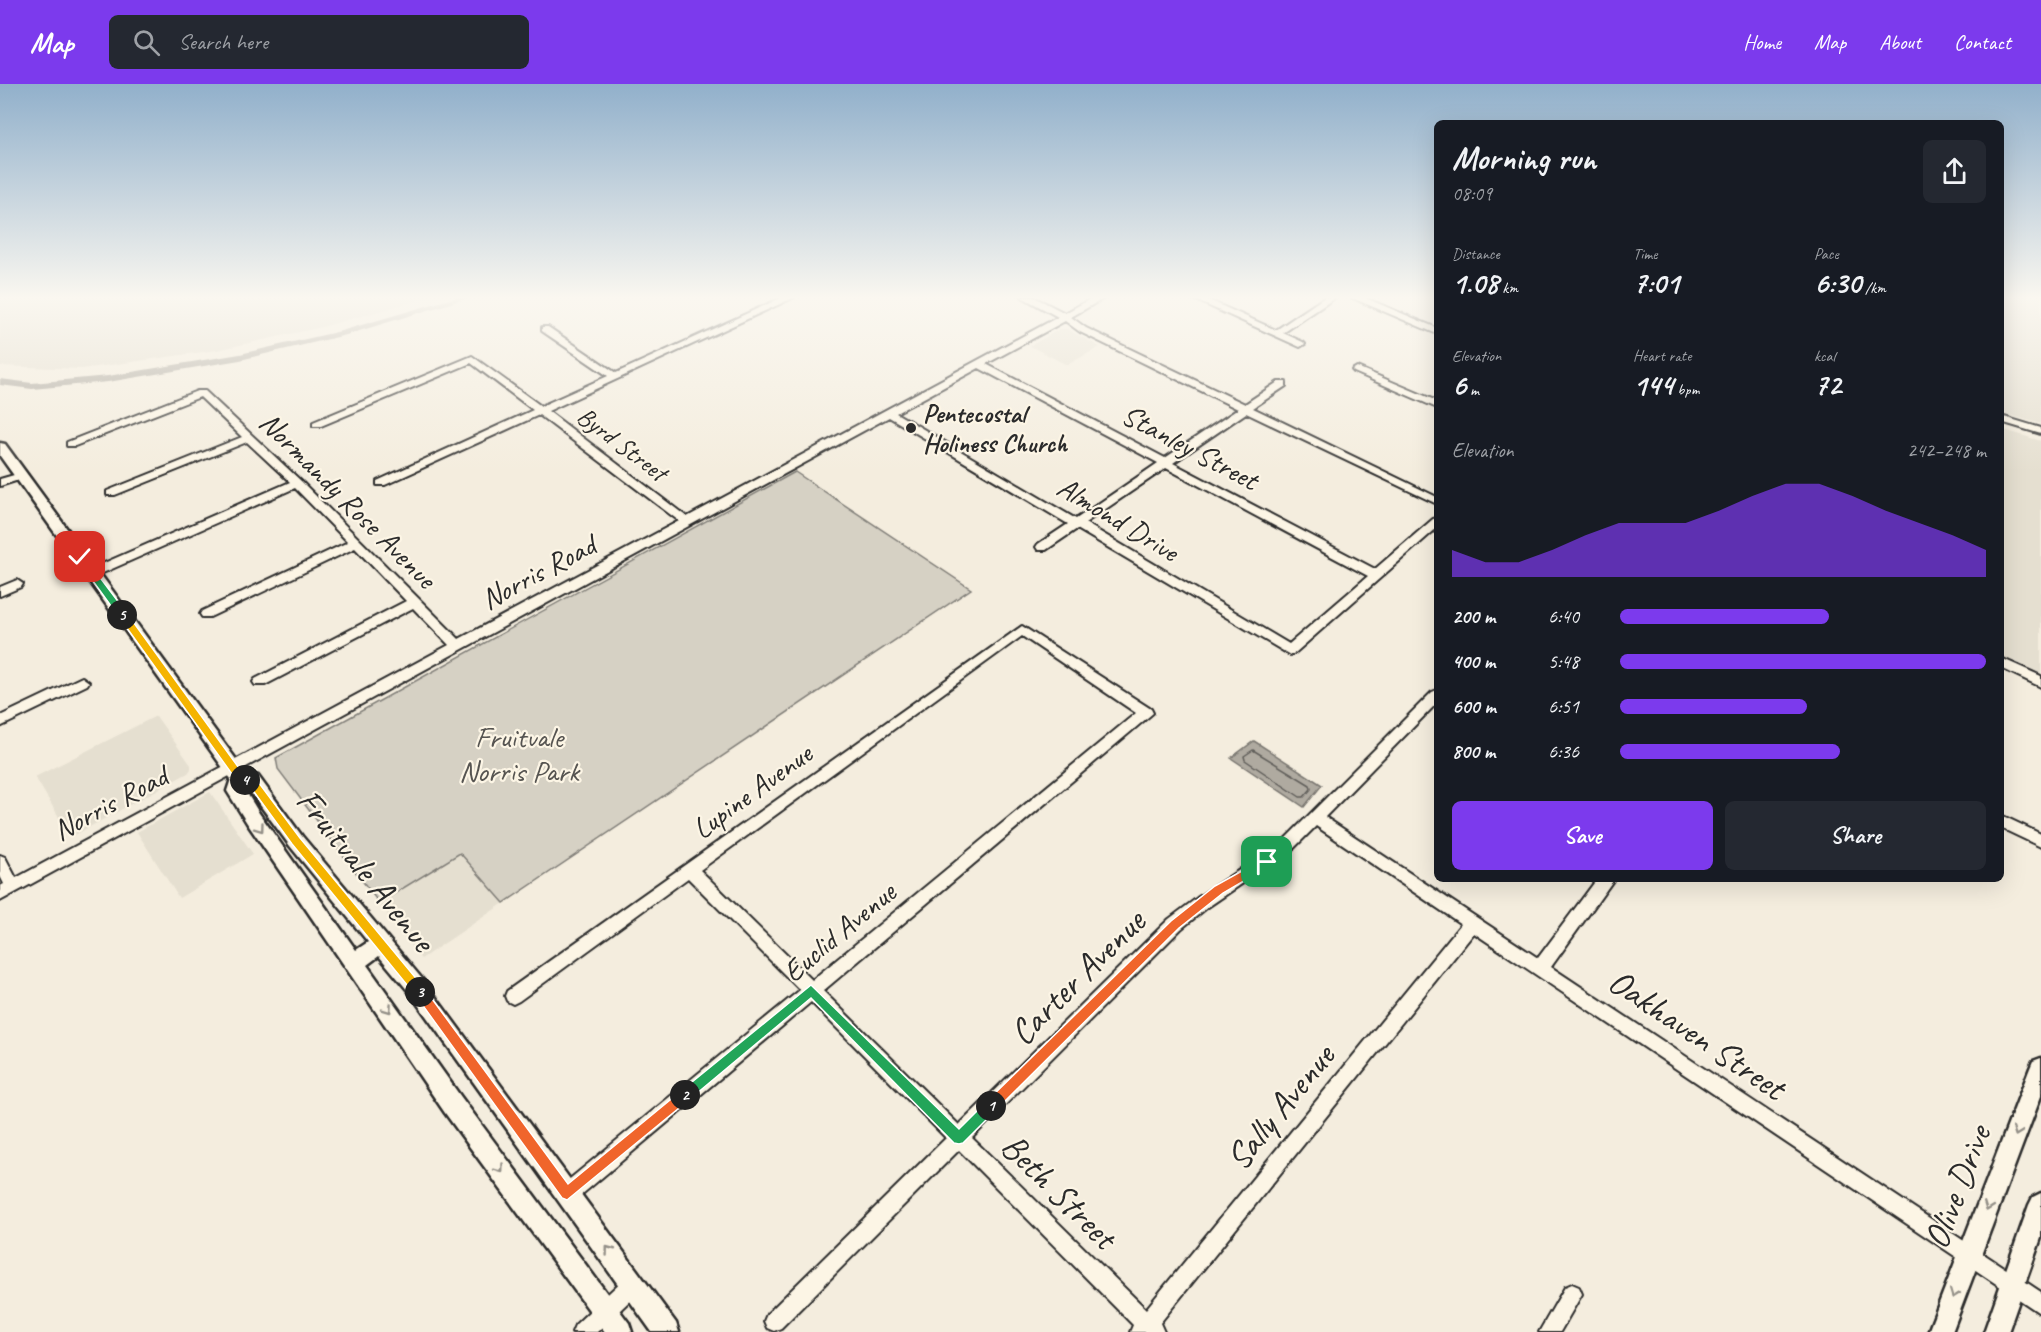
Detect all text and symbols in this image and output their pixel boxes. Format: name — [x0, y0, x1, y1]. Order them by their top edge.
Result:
search box — [109, 15, 529, 69]
text: Map — [30, 25, 73, 60]
icon: search — [130, 26, 163, 59]
text: Search here — [178, 28, 268, 56]
text: Home — [1743, 29, 1781, 55]
text: Map — [1814, 29, 1846, 55]
text: About — [1879, 29, 1921, 55]
text: Contact — [1954, 29, 2011, 55]
text: Morning run — [1452, 137, 1596, 179]
button: share — [1923, 140, 1986, 203]
text: 08:09 — [1452, 181, 1492, 206]
text: Distance — [1452, 244, 1500, 264]
text: Time — [1633, 244, 1657, 264]
text: Pace — [1814, 244, 1839, 264]
text: 1.08 — [1452, 264, 1498, 302]
text: 7:01 — [1633, 264, 1679, 302]
text: 6:30 — [1814, 264, 1861, 302]
text: km — [1498, 278, 1518, 298]
text: /km — [1861, 278, 1886, 298]
text: Elevation — [1452, 346, 1501, 366]
text: Heart rate — [1633, 346, 1691, 366]
text: kcal — [1814, 346, 1835, 366]
text: 6 — [1452, 366, 1466, 404]
text: 144 — [1633, 366, 1674, 404]
text: 72 — [1814, 366, 1841, 404]
text: m — [1466, 380, 1479, 400]
text: bpm — [1674, 380, 1699, 400]
street label: Stanley Street — [1115, 395, 1267, 500]
place label: Pentecostal Holiness Church — [923, 397, 1068, 460]
street label: Byrd Street — [570, 399, 676, 491]
street label: Normandy Rose Avenue — [251, 403, 446, 598]
marker: Pentecostal Holiness Church — [904, 421, 918, 435]
text: Elevation — [1452, 438, 1514, 463]
text: 242–248 m — [1907, 438, 1986, 463]
street label: Almond Drive — [1050, 468, 1188, 571]
street label: Norris Road — [474, 524, 606, 618]
pin — [54, 531, 105, 582]
icon: check — [63, 540, 96, 573]
pin: 5 — [107, 600, 137, 630]
text: 200 m — [1452, 604, 1495, 629]
text: 6:40 — [1548, 604, 1579, 629]
text: 5 — [119, 605, 125, 625]
text: 400 m — [1452, 649, 1495, 674]
text: 5:48 — [1548, 649, 1579, 674]
text: 600 m — [1452, 694, 1496, 719]
text: 6:51 — [1548, 694, 1579, 719]
park label: Fruitvale Norris Park — [459, 718, 581, 790]
street label: Lupine Avenue — [685, 733, 821, 847]
text: 800 m — [1452, 739, 1495, 764]
text: 6:36 — [1548, 739, 1579, 764]
street label: Norris Road — [46, 755, 178, 849]
pin: 4 — [230, 765, 260, 795]
text: 4 — [241, 770, 249, 790]
street label: Fruitvale Avenue — [286, 779, 447, 963]
button: Save — [1452, 801, 1713, 870]
button: Share — [1725, 801, 1986, 870]
one-way arrow — [253, 822, 264, 833]
pin — [1241, 836, 1292, 887]
icon: arrive — [1250, 845, 1283, 878]
street label: Euclid Avenue — [775, 872, 905, 990]
street label: Carter Avenue — [999, 898, 1156, 1055]
street label: Oakhaven Street — [1600, 958, 1797, 1112]
pin: 3 — [405, 977, 435, 1007]
text: 3 — [416, 982, 424, 1002]
one-way arrow — [381, 1003, 392, 1014]
street label: Sally Avenue — [1215, 1033, 1346, 1179]
pin: 2 — [670, 1080, 700, 1110]
text: 2 — [681, 1085, 689, 1105]
pin: 1 — [976, 1091, 1006, 1121]
text: 1 — [987, 1096, 995, 1116]
street label: Olive Drive — [1913, 1117, 2002, 1255]
street label: Beth Street — [991, 1123, 1129, 1261]
one-way arrow — [2011, 1126, 2024, 1137]
one-way arrow — [493, 1162, 504, 1173]
one-way arrow — [1983, 1201, 1995, 1212]
one-way arrow — [605, 1246, 616, 1257]
one-way arrow — [1949, 1288, 1961, 1299]

